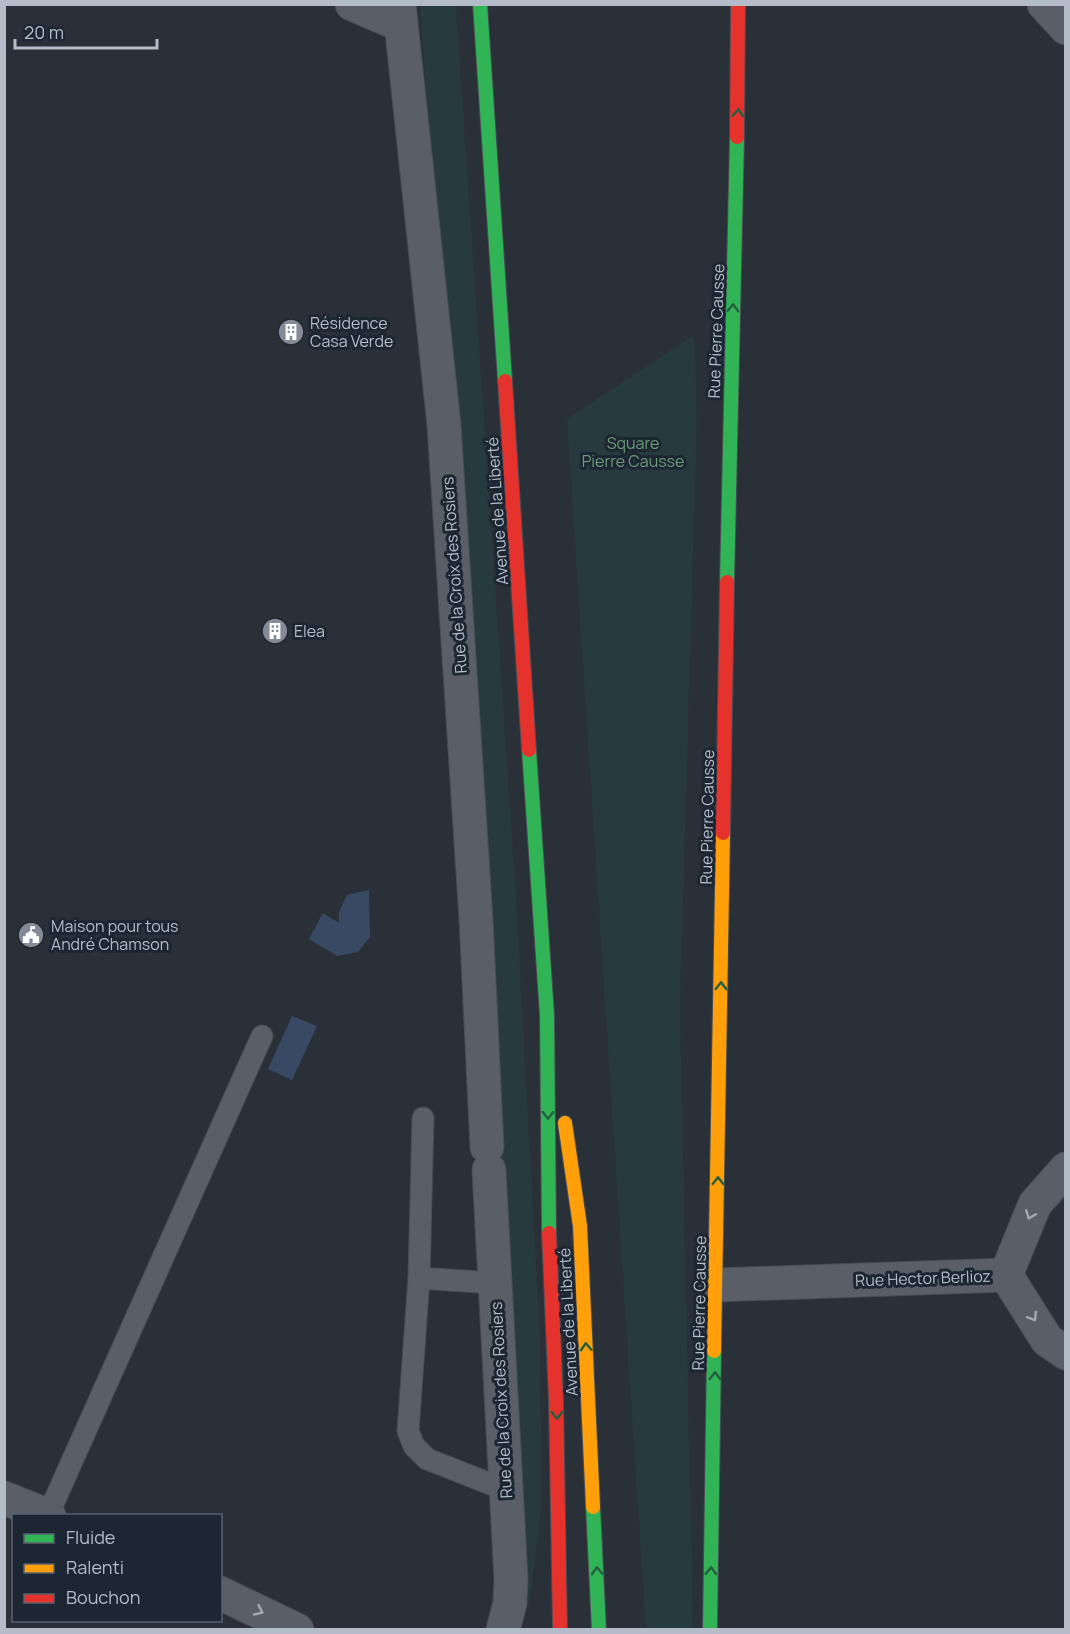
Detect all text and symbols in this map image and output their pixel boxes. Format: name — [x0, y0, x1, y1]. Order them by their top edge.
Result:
scale bar — [15, 12, 158, 50]
text: 20 m — [24, 20, 64, 44]
one-way arrow — [732, 109, 744, 118]
street label: Rue Pierre Causse — [703, 263, 729, 399]
one-way arrow — [726, 304, 739, 313]
place label: Résidence Casa Verde — [310, 312, 393, 352]
building icon: Résidence Casa Verde — [276, 317, 306, 347]
park label: Square Pierre Causse — [582, 432, 684, 472]
street label: Avenue de la Liberté — [481, 436, 513, 586]
street label: Rue de la Croix des Rosiers — [436, 476, 472, 674]
building icon: Elea — [260, 616, 290, 646]
place label: Elea — [294, 620, 325, 642]
street label: Rue Pierre Causse — [695, 749, 719, 885]
place label: Maison pour tous André Chamson — [51, 915, 179, 955]
public building icon: Maison pour tous André Chamson — [16, 920, 46, 950]
one-way arrow — [715, 982, 727, 991]
one-way arrow — [542, 1111, 554, 1120]
one-way arrow — [712, 1177, 724, 1186]
one-way arrow — [1025, 1209, 1037, 1220]
street label: Rue Pierre Causse — [687, 1235, 711, 1371]
street label: Avenue de la Liberté — [553, 1247, 583, 1397]
street label: Rue Hector Berlioz — [855, 1265, 991, 1291]
street label: Rue de la Croix des Rosiers — [485, 1301, 517, 1499]
one-way arrow — [1025, 1311, 1037, 1321]
one-way arrow — [579, 1342, 592, 1351]
one-way arrow — [708, 1372, 721, 1381]
one-way arrow — [551, 1410, 563, 1419]
legend — [12, 1514, 222, 1622]
text: Fluide — [66, 1525, 115, 1549]
text: Ralenti — [66, 1555, 124, 1579]
one-way arrow — [590, 1567, 603, 1576]
one-way arrow — [705, 1567, 717, 1576]
text: Bouchon — [66, 1585, 140, 1609]
one-way arrow — [252, 1604, 263, 1616]

